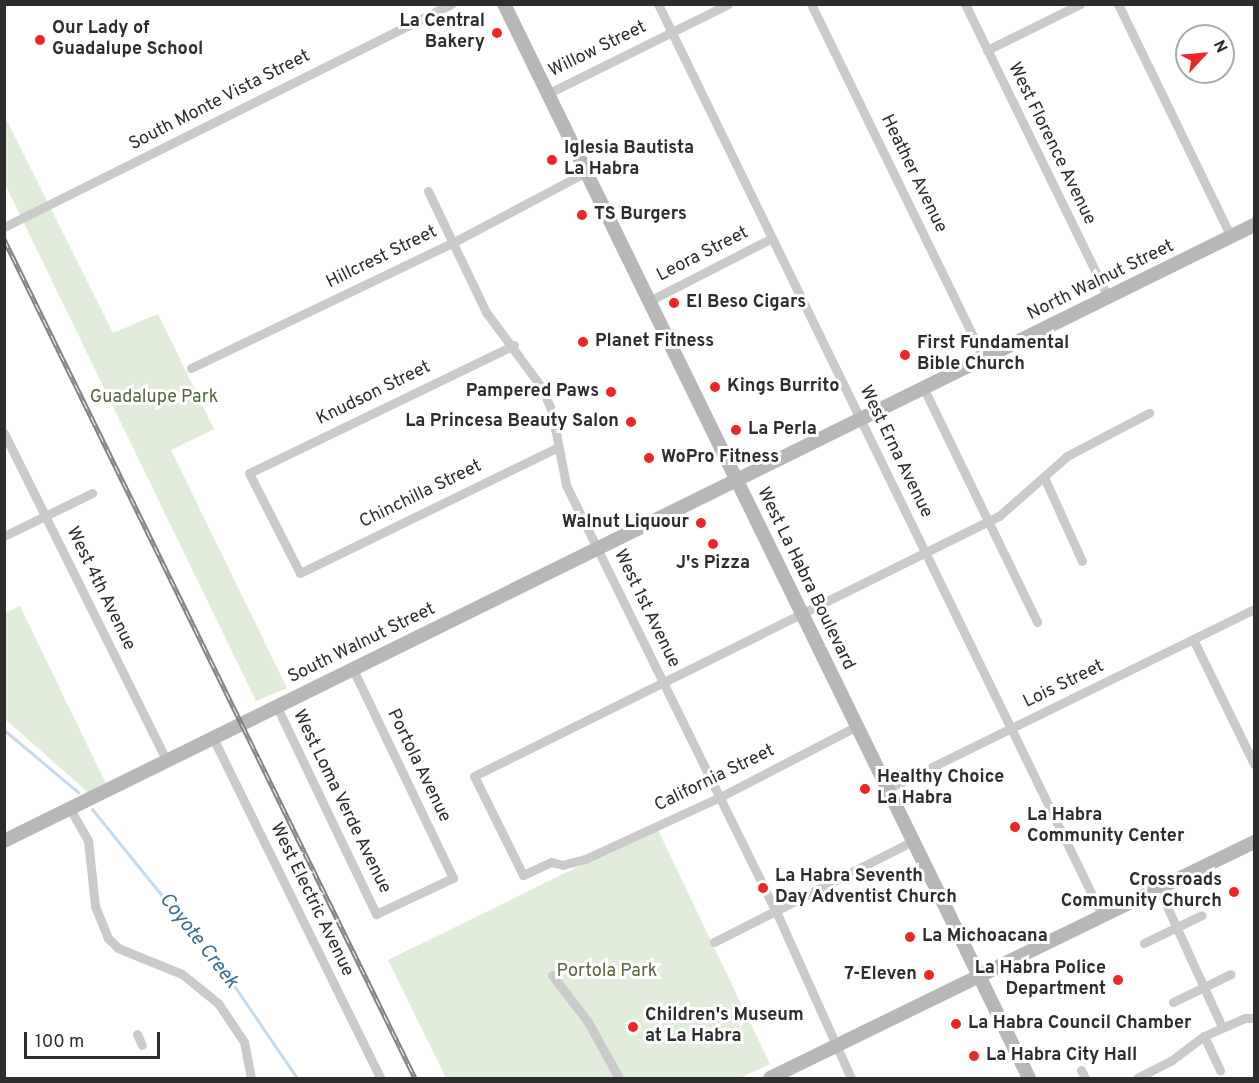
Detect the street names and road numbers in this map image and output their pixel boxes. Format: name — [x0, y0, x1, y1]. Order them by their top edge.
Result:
street label: Willow Street — [546, 17, 650, 83]
street label: South Monte Vista Street — [126, 46, 314, 156]
street label: West Florence Avenue — [1002, 59, 1100, 229]
street label: Heather Avenue — [875, 111, 951, 237]
street label: Hillcrest Street — [323, 222, 441, 294]
street label: Leora Street — [654, 223, 752, 287]
street label: North Walnut Street — [1024, 236, 1178, 326]
street label: Knudson Street — [313, 357, 435, 431]
street label: West Erna Avenue — [853, 382, 937, 522]
street label: Chinchilla Street — [356, 456, 486, 534]
street label: West La Habra Boulevard — [751, 484, 859, 674]
street label: West 4th Avenue — [61, 523, 139, 655]
street label: West 1st Avenue — [608, 546, 684, 672]
street label: South Walnut Street — [285, 599, 439, 689]
street label: Lois Street — [1020, 656, 1108, 714]
street label: West Loma Verde Avenue — [287, 706, 395, 898]
street label: Portola Avenue — [381, 706, 455, 826]
street label: California Street — [651, 741, 779, 817]
street label: West Electric Avenue — [264, 819, 358, 981]

